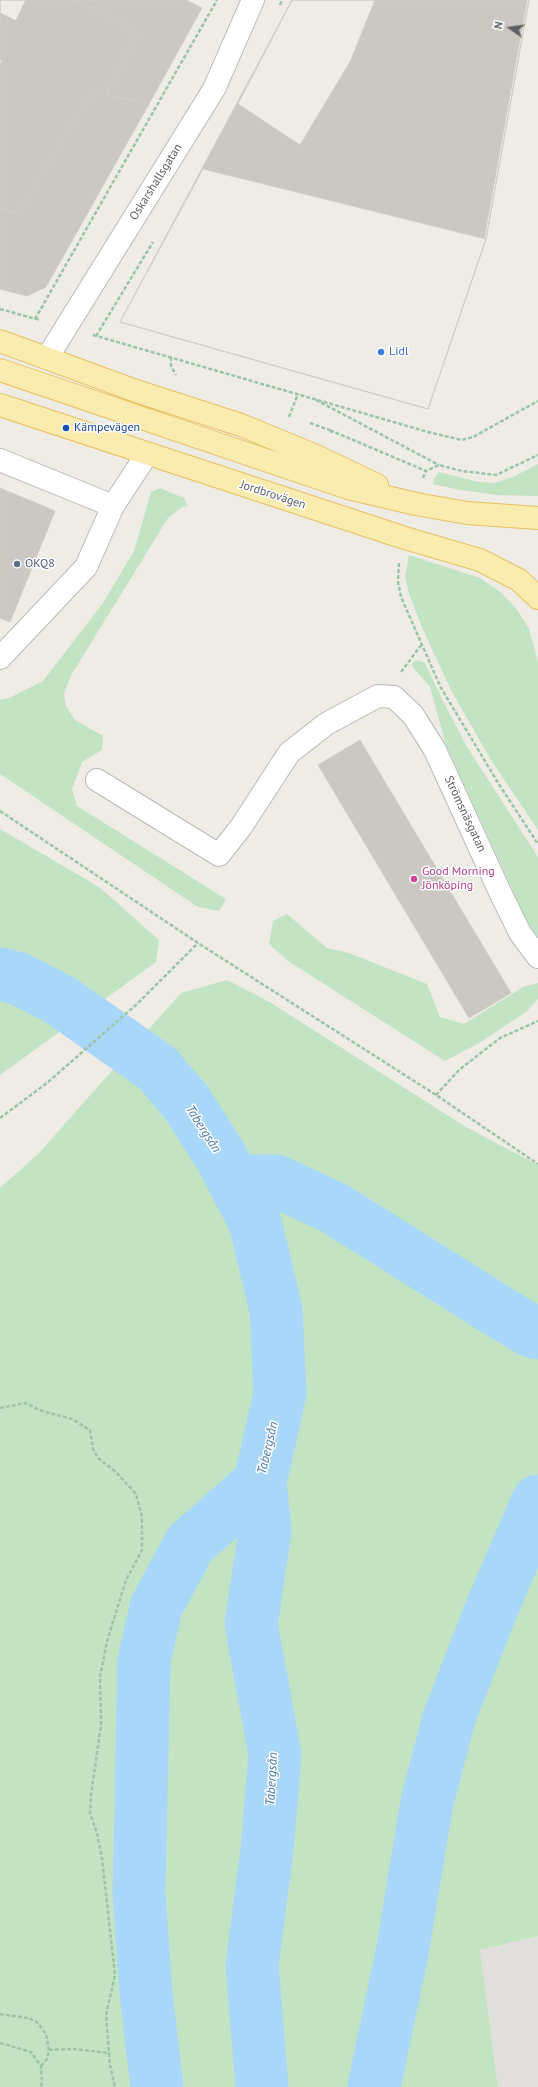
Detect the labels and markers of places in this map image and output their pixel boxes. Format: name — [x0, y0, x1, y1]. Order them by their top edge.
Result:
place label: Lidl — [389, 345, 408, 359]
marker: Lidl — [376, 347, 386, 357]
place label: Kämpevägen — [74, 421, 140, 435]
marker: Kämpevägen — [61, 423, 71, 433]
place label: OKQ8 — [25, 557, 55, 571]
marker: OKQ8 — [12, 559, 22, 569]
place label: Good Morning Jönköping — [422, 865, 495, 893]
marker: Good Morning Jönköping — [409, 874, 419, 884]

